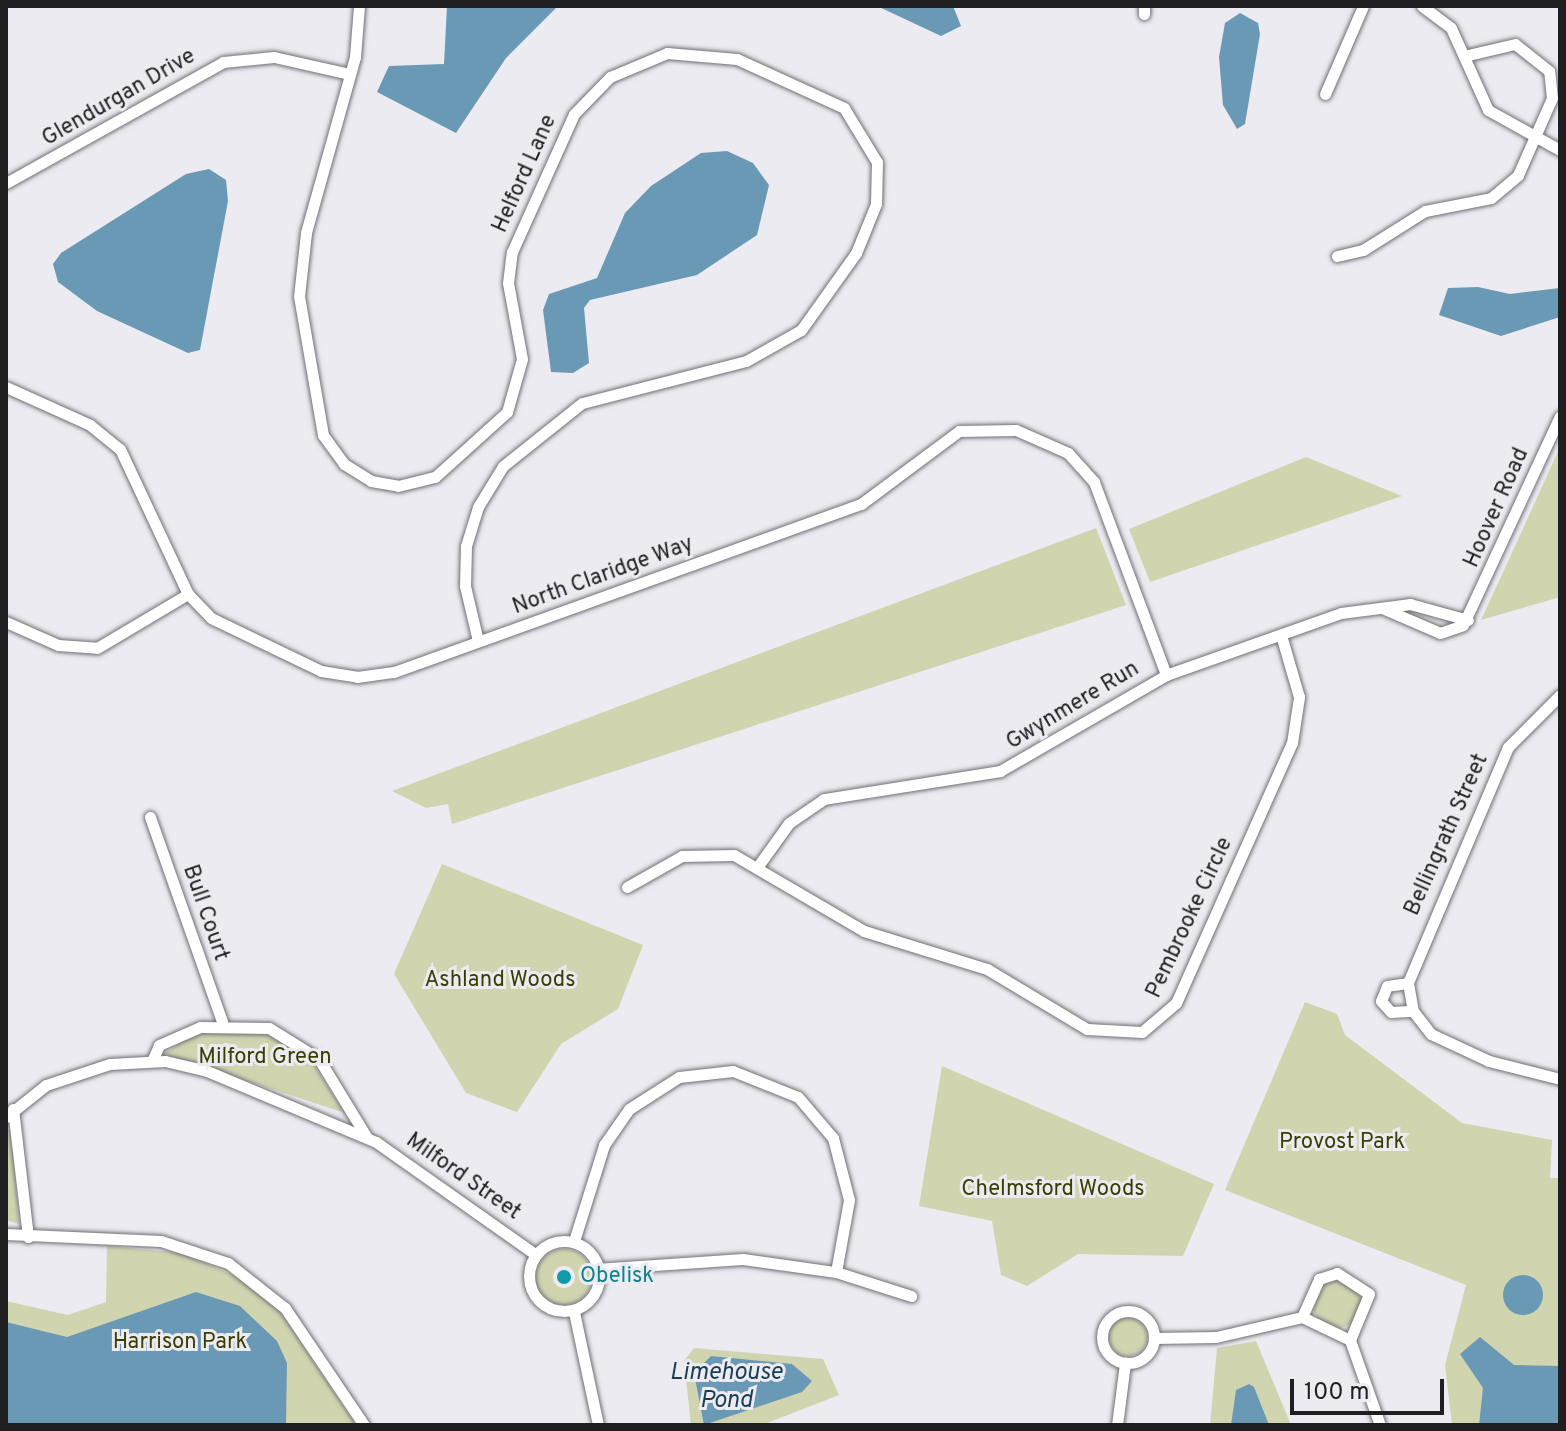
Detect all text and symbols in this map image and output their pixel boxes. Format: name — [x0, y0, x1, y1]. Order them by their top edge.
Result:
street label: Glendurgan Drive — [38, 43, 200, 153]
street label: Helford Lane — [487, 111, 563, 237]
street label: Hoover Road — [1459, 444, 1535, 572]
street label: North Claridge Way — [509, 531, 697, 621]
street label: Gwynmere Run — [1002, 656, 1144, 756]
street label: Bellingrath Street — [1400, 750, 1494, 920]
street label: Pembrooke Circle — [1141, 833, 1239, 1003]
street label: Bull Court — [176, 861, 234, 965]
park label: Ashland Woods — [424, 968, 576, 994]
park label: Milford Green — [198, 1045, 332, 1071]
street label: Milford Street — [401, 1128, 525, 1226]
park label: Provost Park — [1279, 1130, 1405, 1156]
park label: Chelmsford Woods — [961, 1177, 1145, 1203]
place label: Obelisk — [580, 1264, 654, 1290]
marker: Obelisk — [555, 1268, 573, 1286]
park label: Harrison Park — [113, 1330, 247, 1356]
water label: Limehouse Pond — [670, 1360, 782, 1416]
scale bar — [1294, 1363, 1448, 1413]
text: 100 m — [1304, 1378, 1370, 1408]

